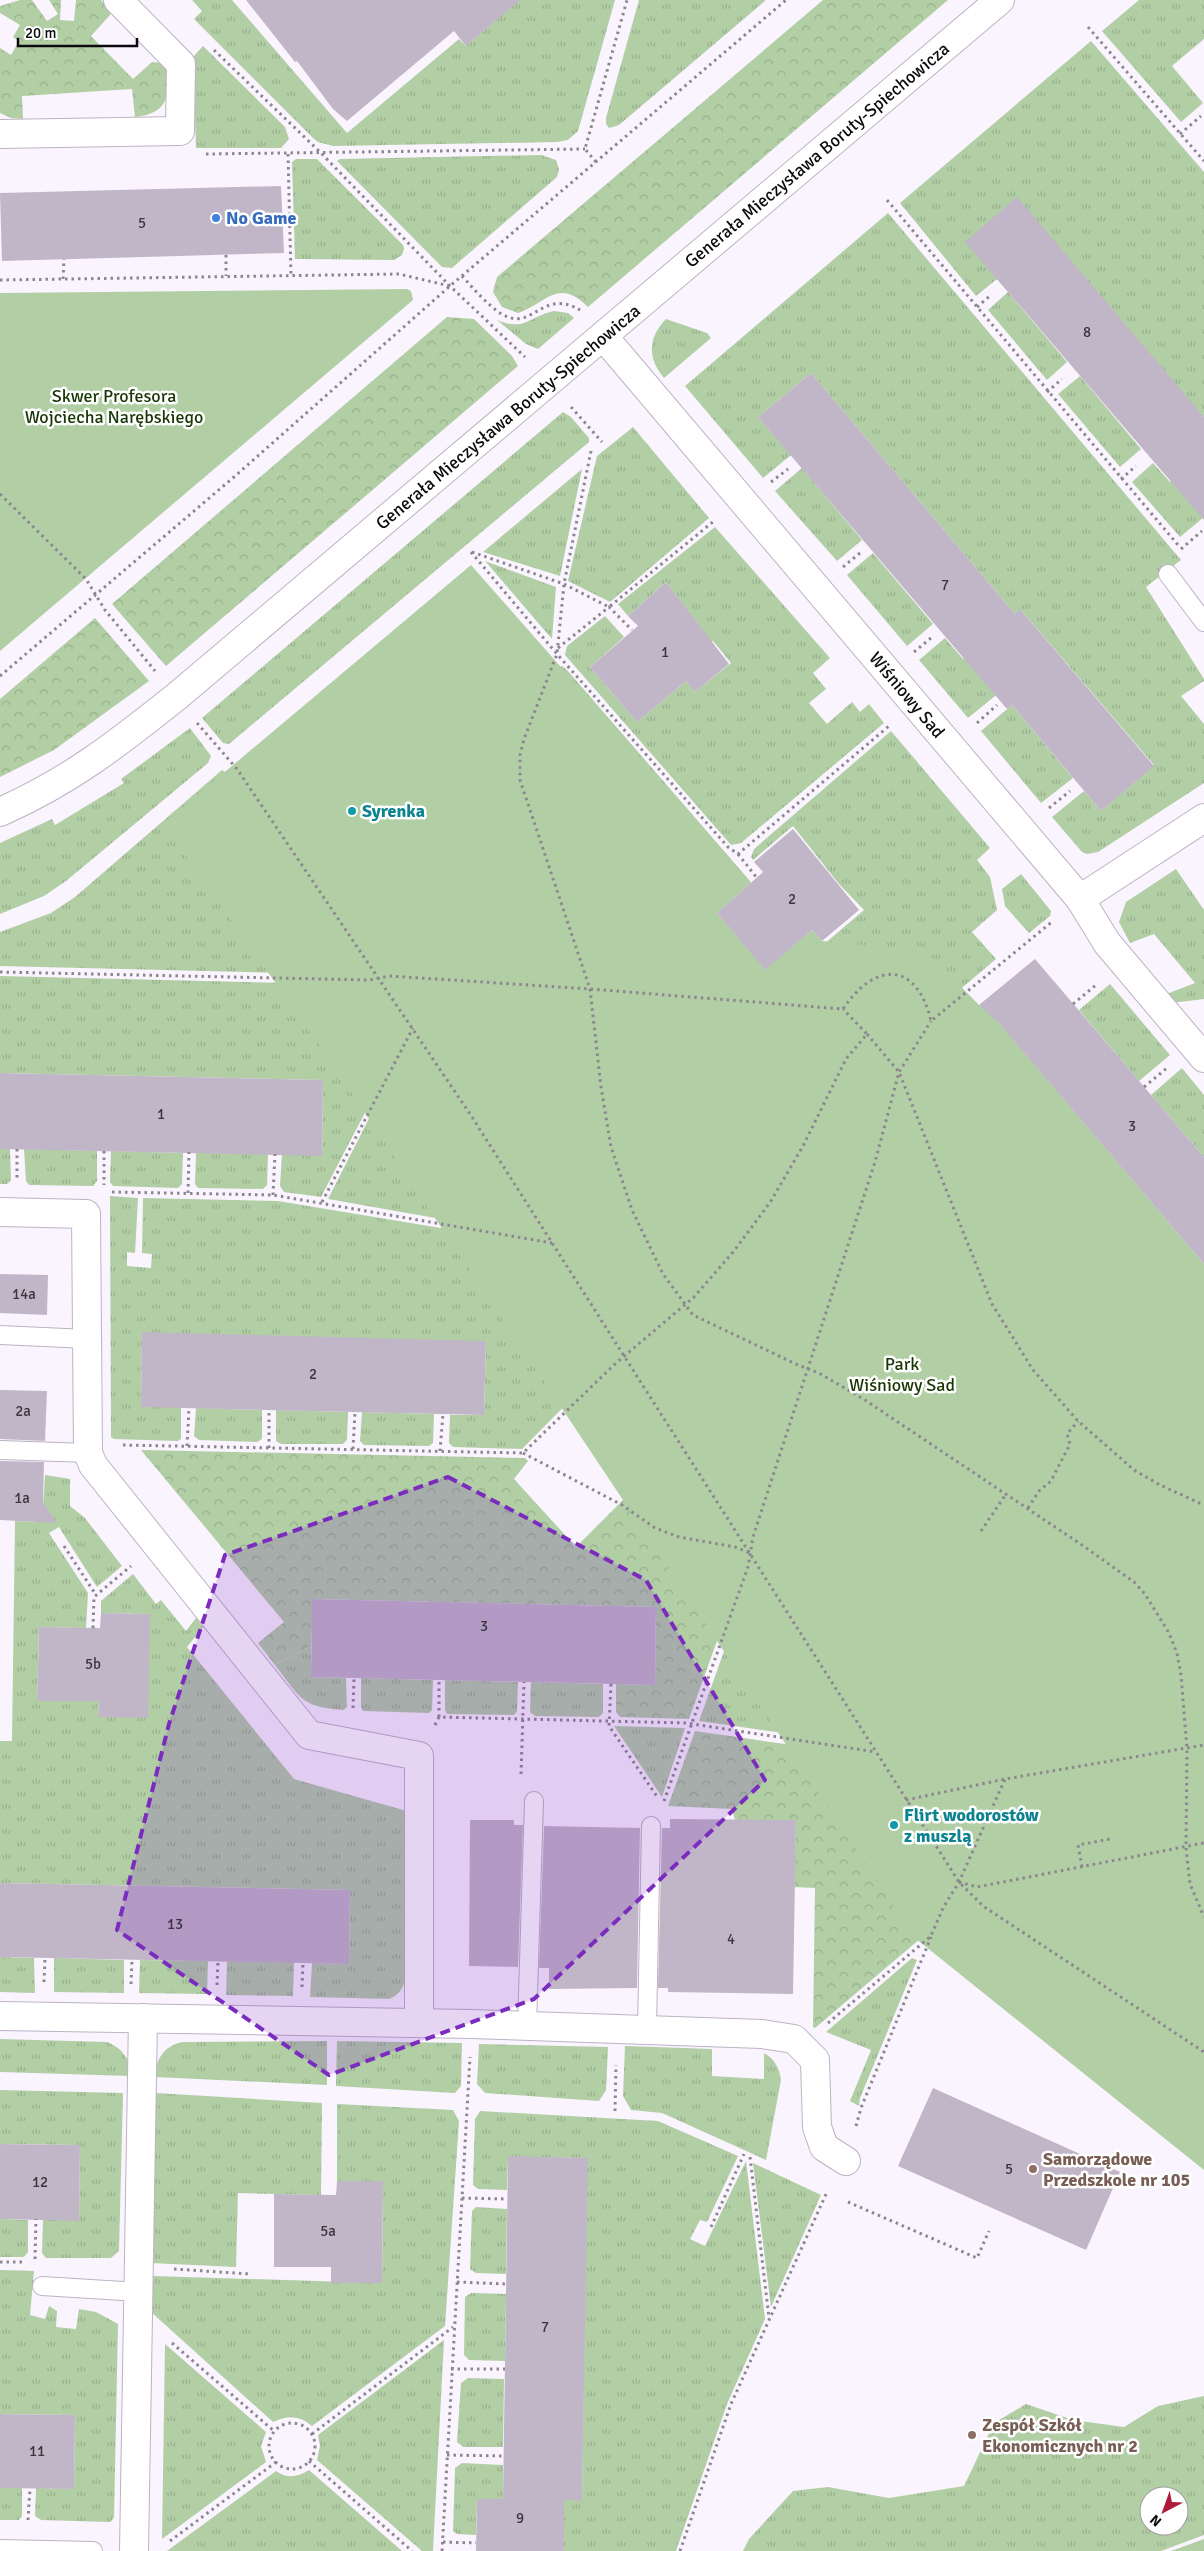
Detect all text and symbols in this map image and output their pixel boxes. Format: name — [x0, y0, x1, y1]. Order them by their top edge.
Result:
scale bar — [18, 15, 136, 47]
text: 20 m — [25, 24, 56, 42]
street label: Generała Mieczysława Boruty-Spiechowicza — [680, 38, 954, 272]
place label: No Game — [226, 207, 296, 229]
marker: No Game — [210, 212, 222, 224]
house number: 5 — [138, 214, 146, 232]
street label: Generała Mieczysława Boruty-Spiechowicza — [371, 300, 645, 534]
house number: 8 — [1083, 323, 1091, 341]
park label: Skwer Profesora Wojciecha Narębskiego — [25, 385, 203, 428]
house number: 7 — [941, 576, 949, 594]
house number: 1 — [661, 643, 669, 661]
street label: Wiśniowy Sad — [865, 647, 949, 743]
place label: Syrenka — [362, 800, 425, 822]
marker: Syrenka — [346, 805, 358, 817]
house number: 2 — [788, 890, 796, 908]
house number: 1 — [157, 1105, 165, 1123]
house number: 3 — [1128, 1117, 1136, 1135]
house number: 14a — [12, 1285, 36, 1303]
park label: Park Wiśniowy Sad — [849, 1353, 955, 1396]
house number: 2 — [309, 1365, 317, 1383]
house number: 2a — [15, 1402, 31, 1420]
house number: 1a — [14, 1489, 30, 1507]
house number: 3 — [480, 1617, 488, 1635]
house number: 5b — [85, 1655, 101, 1673]
place label: Flirt wodorostów z muszlą — [904, 1804, 1039, 1847]
marker: Flirt wodorostów z muszlą — [888, 1819, 900, 1831]
house number: 13 — [167, 1915, 183, 1933]
house number: 4 — [727, 1930, 735, 1948]
place label: Samorządowe Przedszkole nr 105 — [1043, 2148, 1190, 2191]
house number: 5 — [1005, 2160, 1013, 2178]
marker: Samorządowe Przedszkole nr 105 — [1027, 2163, 1039, 2175]
house number: 12 — [32, 2173, 48, 2191]
house number: 5a — [320, 2222, 336, 2240]
house number: 7 — [541, 2318, 549, 2336]
place label: Zespół Szkół Ekonomicznych nr 2 — [982, 2414, 1138, 2457]
marker: Zespół Szkół Ekonomicznych nr 2 — [966, 2429, 978, 2441]
house number: 11 — [29, 2442, 45, 2460]
north arrow — [1139, 2486, 1189, 2536]
house number: 9 — [516, 2509, 524, 2527]
text: N — [1147, 2511, 1165, 2530]

